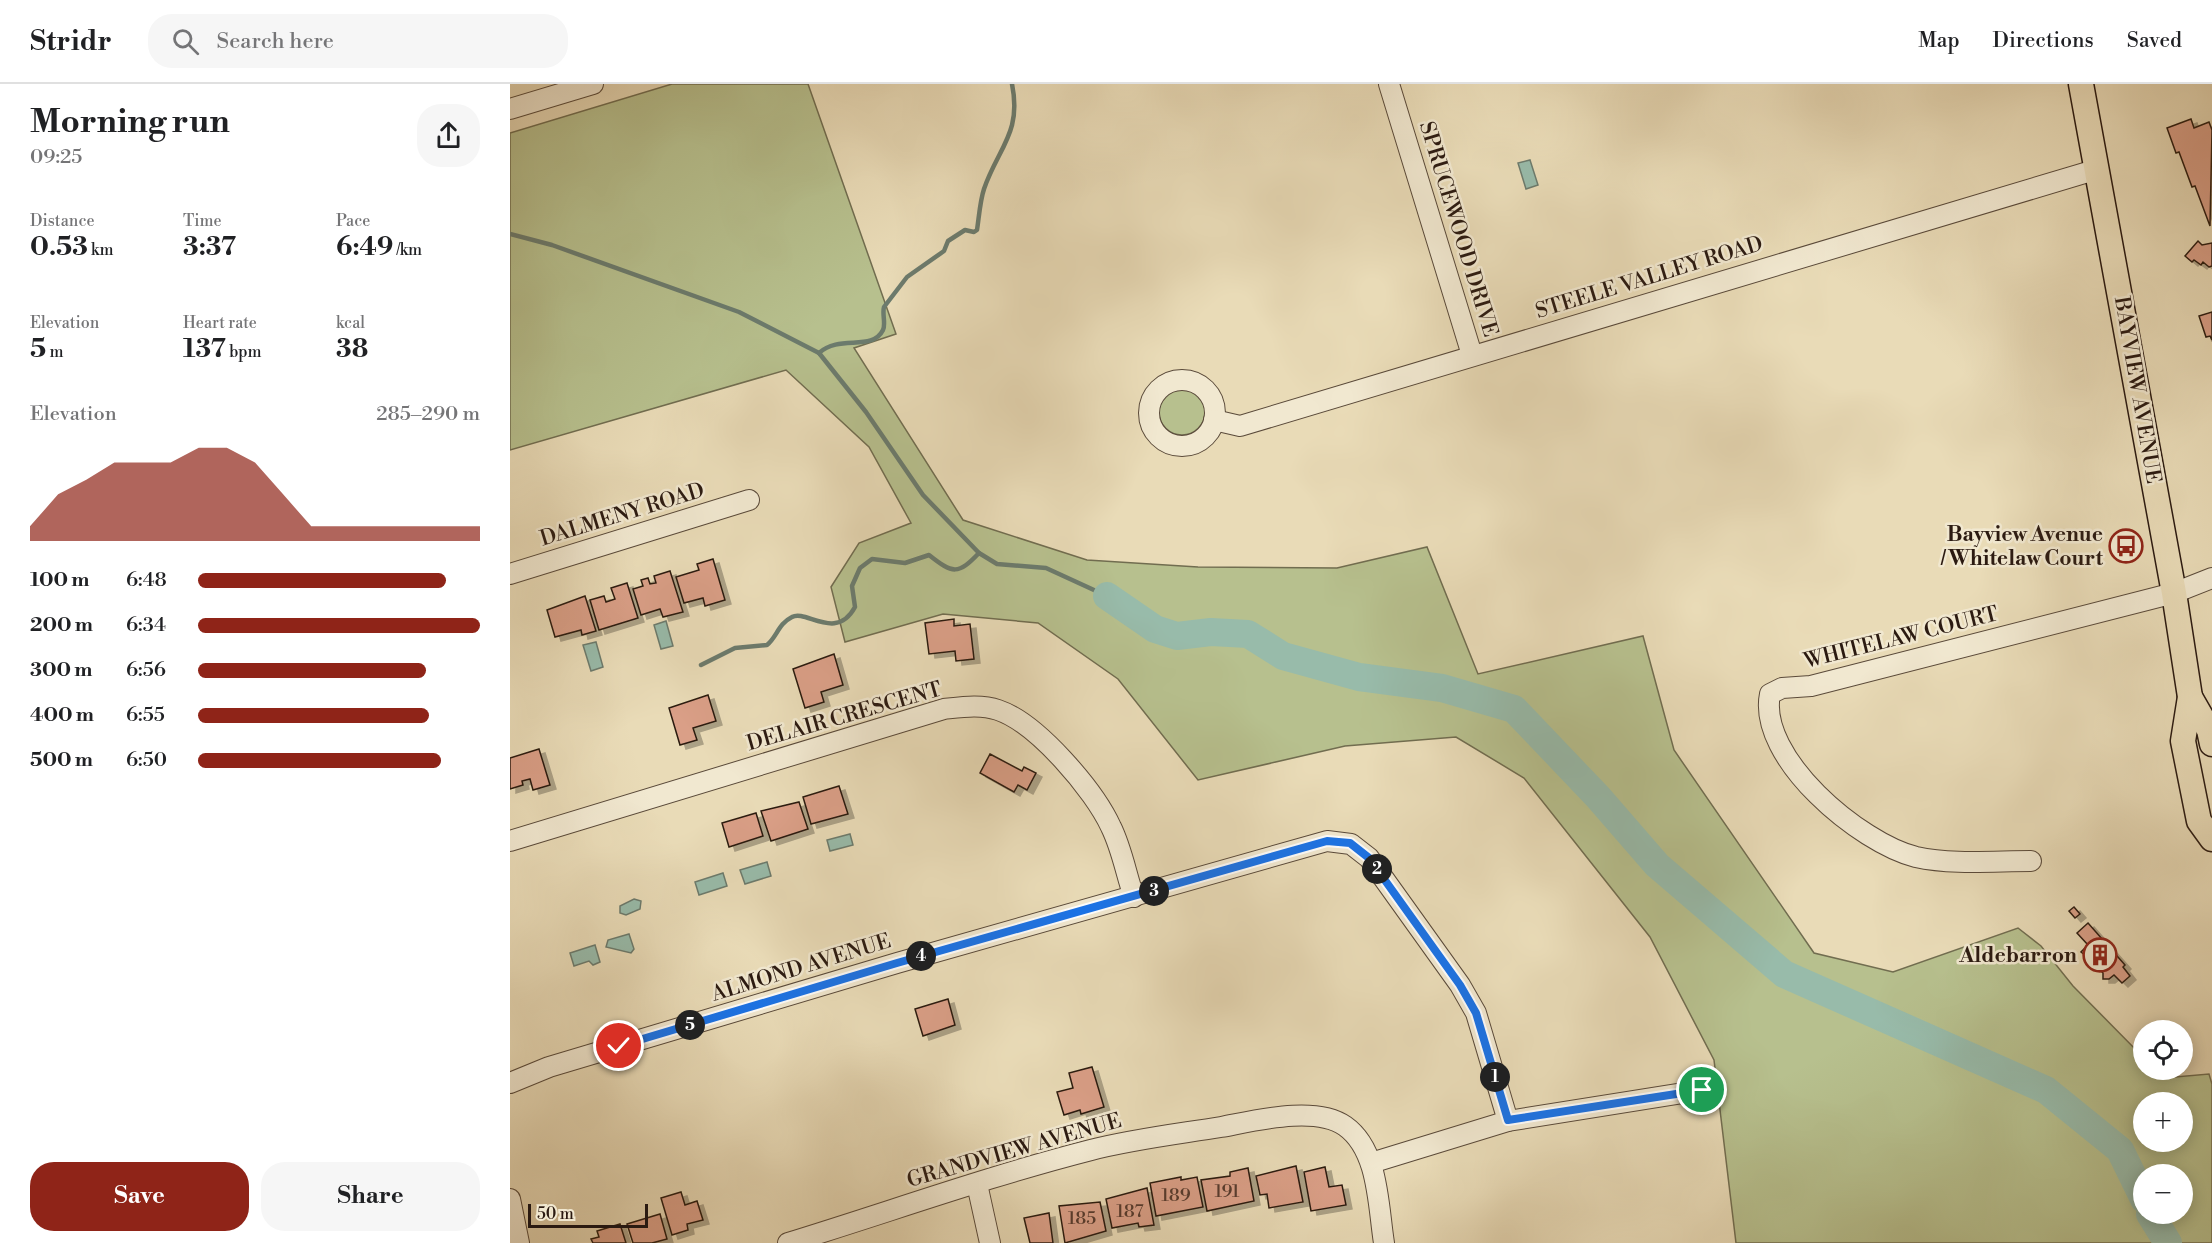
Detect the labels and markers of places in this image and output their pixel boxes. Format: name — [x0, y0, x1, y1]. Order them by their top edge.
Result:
place label: Bayview Avenue / Whitelaw Court — [1940, 522, 2104, 572]
bus stop icon: Bayview Avenue / Whitelaw Court — [2108, 528, 2144, 564]
pin: 2 — [1362, 854, 1392, 884]
pin: 3 — [1139, 876, 1169, 906]
building icon: Aldebarron — [2082, 937, 2118, 973]
pin: 4 — [906, 941, 936, 971]
place label: Aldebarron — [1958, 943, 2077, 969]
pin: 5 — [675, 1010, 705, 1040]
pin — [593, 1020, 644, 1071]
pin: 1 — [1480, 1062, 1510, 1092]
pin — [1676, 1064, 1727, 1115]

